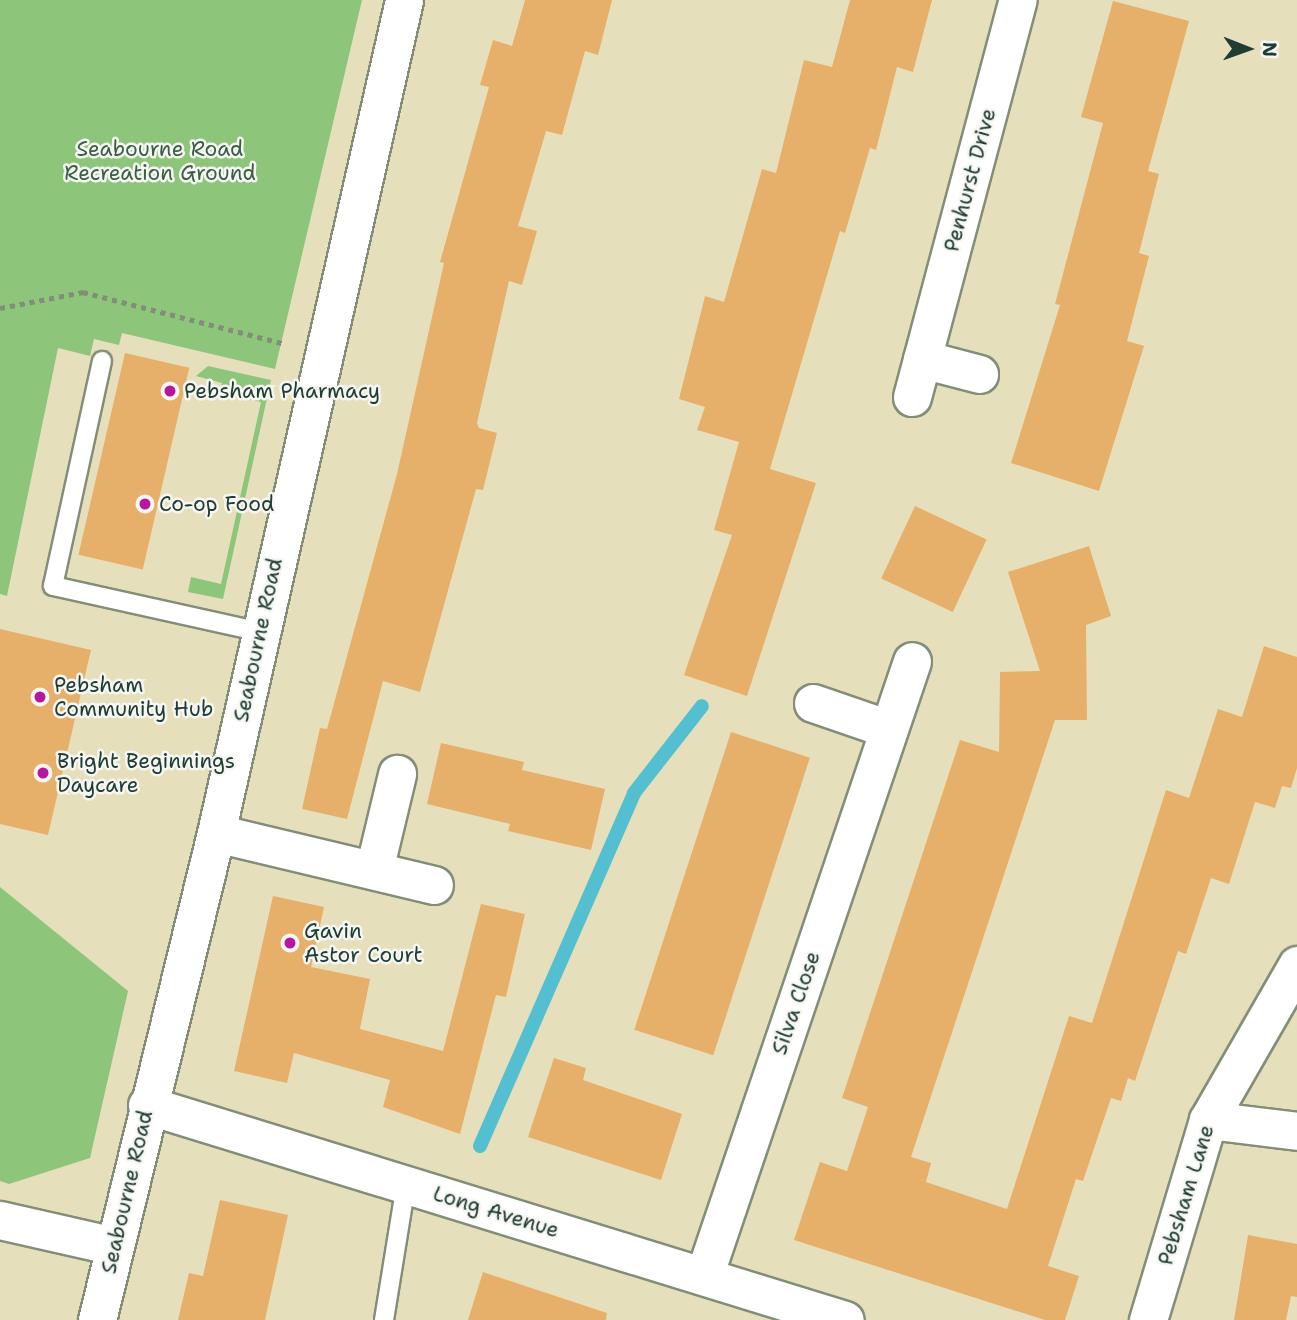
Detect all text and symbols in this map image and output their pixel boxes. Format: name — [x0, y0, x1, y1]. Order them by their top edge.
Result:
north arrow — [1213, 14, 1283, 84]
text: N — [1257, 42, 1282, 57]
street label: Penhurst Drive — [939, 106, 1001, 254]
park label: Seabourne Road Recreation Ground — [64, 136, 256, 186]
place label: Pebsham Pharmacy — [184, 378, 380, 404]
marker: Pebsham Pharmacy — [162, 383, 178, 399]
place label: Co-op Food — [159, 491, 274, 517]
marker: Co-op Food — [137, 496, 153, 512]
street label: Seabourne Road — [228, 556, 288, 724]
place label: Pebsham Community Hub — [54, 672, 213, 722]
marker: Pebsham Community Hub — [32, 689, 48, 705]
place label: Bright Beginnings Daycare — [57, 748, 235, 798]
marker: Bright Beginnings Daycare — [35, 765, 51, 781]
place label: Gavin Astor Court — [304, 918, 423, 968]
marker: Gavin Astor Court — [282, 935, 298, 951]
street label: Silva Close — [767, 948, 825, 1058]
street label: Seabourne Road — [96, 1108, 158, 1276]
street label: Pebsham Lane — [1153, 1122, 1219, 1268]
street label: Long Avenue — [430, 1181, 562, 1243]

